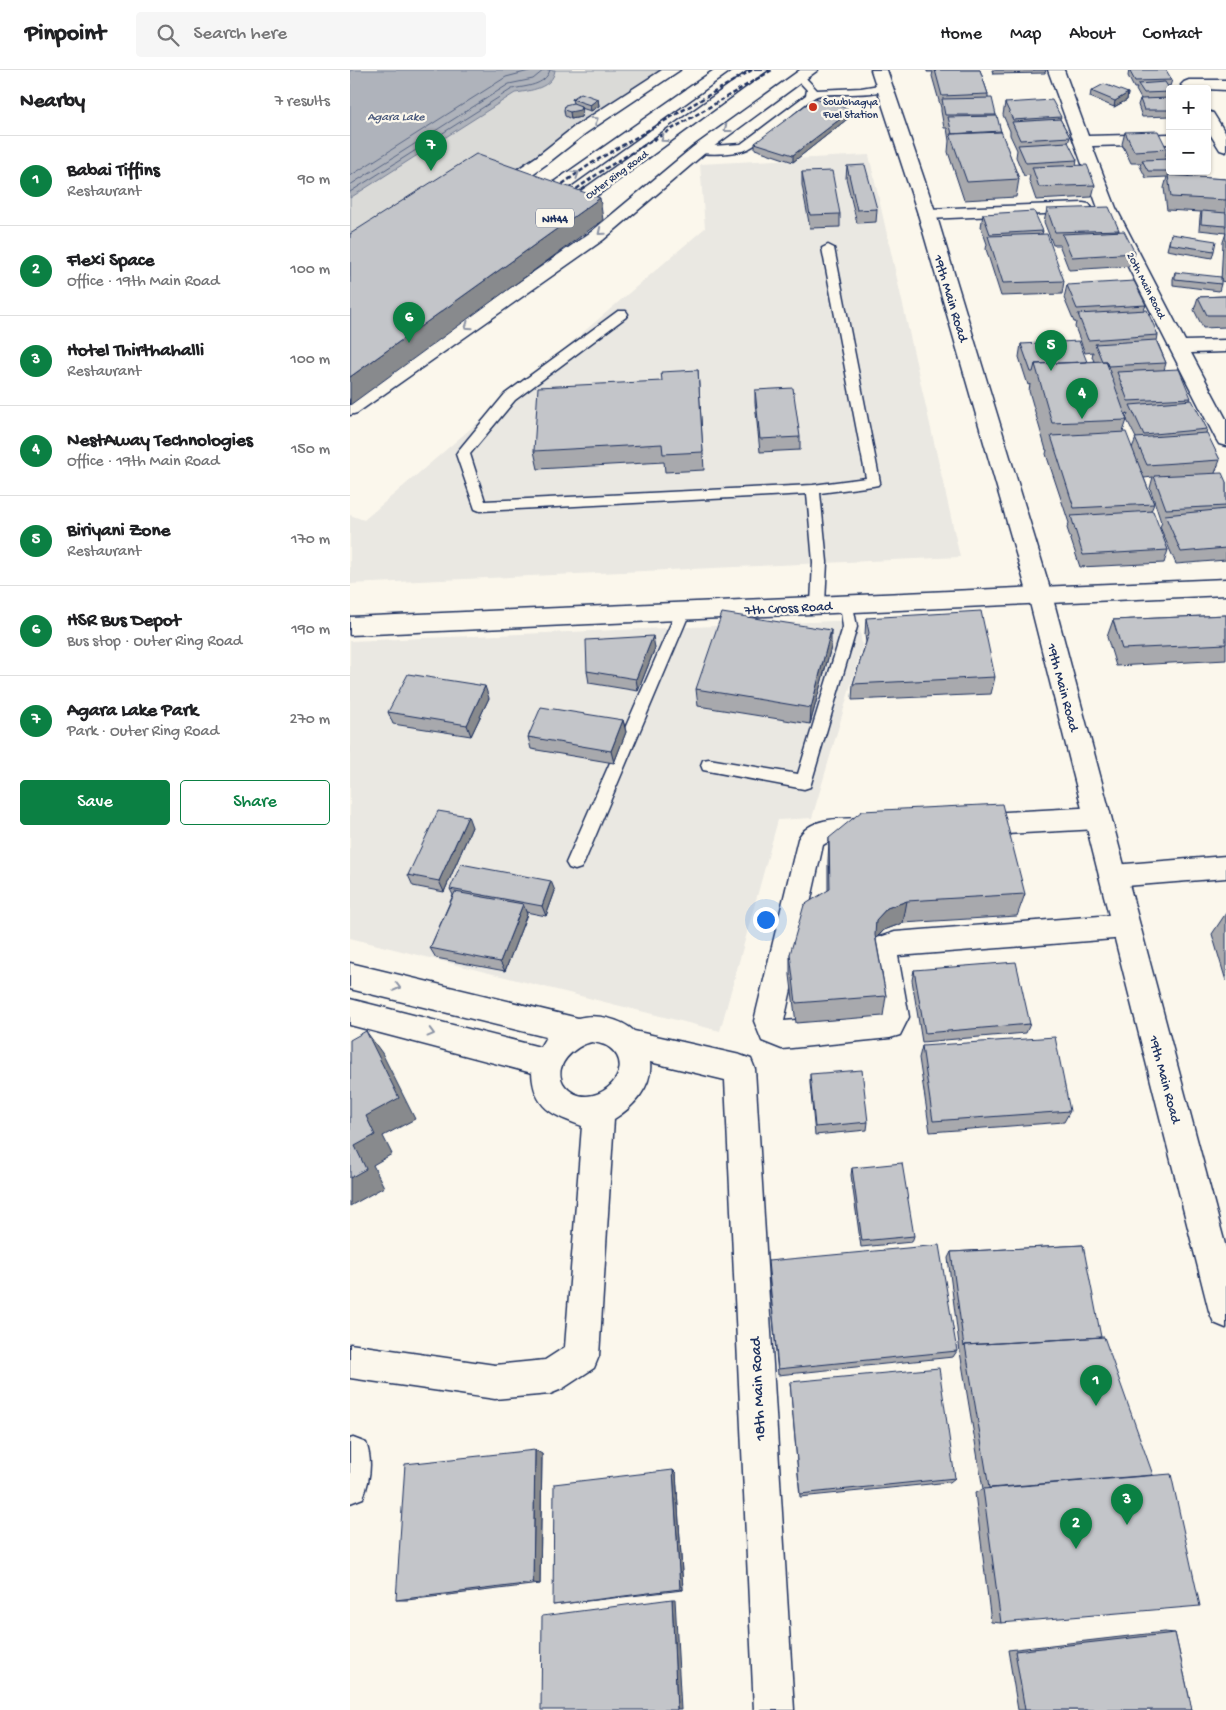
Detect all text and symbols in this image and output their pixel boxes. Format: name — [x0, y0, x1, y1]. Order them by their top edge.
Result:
search box — [136, 12, 486, 57]
text: Pinpoint — [25, 20, 106, 49]
icon: search — [154, 21, 182, 49]
text: Search here — [194, 23, 287, 46]
text: Home — [940, 24, 982, 45]
text: Map — [1010, 24, 1041, 45]
text: About — [1069, 24, 1115, 45]
text: Contact — [1143, 24, 1201, 45]
map controls — [1166, 85, 1211, 175]
button: + — [1166, 85, 1211, 130]
text: Nearby — [20, 90, 85, 115]
text: 7 results — [275, 93, 330, 112]
place label: Sowbhagya Fuel Station — [822, 97, 879, 122]
marker: Sowbhagya Fuel Station — [807, 101, 819, 113]
water label: Agara Lake — [368, 111, 425, 125]
one-way arrow — [590, 117, 599, 127]
one-way arrow — [724, 124, 733, 132]
pin: 7 — [415, 130, 447, 171]
button: − — [1166, 130, 1211, 175]
one-way arrow — [660, 133, 670, 142]
street label: Outer Ring Road — [583, 148, 652, 202]
text: Babai Tiffins — [67, 160, 160, 183]
text: 1 — [33, 171, 39, 190]
text: 90 m — [298, 171, 330, 190]
one-way arrow — [570, 171, 580, 180]
text: Restaurant — [67, 183, 141, 202]
road number: NH44 — [536, 208, 574, 228]
one-way arrow — [598, 227, 607, 235]
text: Flexi Space — [67, 250, 154, 273]
street label: 20th Main Road — [1123, 251, 1168, 322]
street label: 19th Main Road — [928, 252, 971, 346]
text: 2 — [32, 261, 40, 280]
text: 100 m — [290, 261, 330, 280]
text: Office · 19th Main Road — [67, 273, 219, 292]
pin: 6 — [393, 302, 425, 343]
one-way arrow — [464, 320, 474, 329]
pin: 5 — [1035, 330, 1067, 371]
text: Hotel Thirthahalli — [67, 340, 204, 363]
text: 3 — [32, 351, 40, 370]
text: 100 m — [290, 351, 330, 370]
text: Restaurant — [67, 363, 141, 382]
pin: 4 — [1066, 378, 1098, 419]
text: NestAway Technologies — [67, 430, 253, 453]
text: 4 — [32, 441, 40, 460]
text: 150 m — [291, 441, 330, 460]
text: Office · 19th Main Road — [67, 453, 219, 472]
text: Biriyani Zone — [67, 520, 170, 543]
text: 5 — [32, 531, 40, 550]
text: 170 m — [291, 531, 330, 550]
text: Restaurant — [67, 543, 141, 562]
street label: 7th Cross Road — [743, 599, 834, 620]
text: HSR Bus Depot — [67, 610, 180, 633]
text: 6 — [32, 621, 40, 640]
text: 190 m — [291, 621, 330, 640]
text: Bus stop · Outer Ring Road — [67, 633, 242, 652]
street label: 19th Main Road — [1041, 641, 1082, 735]
text: Agara Lake Park — [67, 700, 198, 723]
text: 7 — [32, 711, 40, 730]
text: 270 m — [290, 711, 330, 730]
text: Park · Outer Ring Road — [67, 723, 219, 742]
button: Save — [20, 780, 170, 825]
button: Share — [180, 780, 330, 825]
your location — [753, 907, 779, 933]
one-way arrow — [393, 981, 402, 992]
one-way arrow — [427, 1027, 436, 1038]
street label: 19th Main Road — [1143, 1033, 1184, 1127]
street label: 18th Main Road — [747, 1335, 772, 1442]
pin: 1 — [1080, 1365, 1112, 1406]
pin: 3 — [1111, 1484, 1143, 1525]
pin: 2 — [1060, 1508, 1092, 1549]

